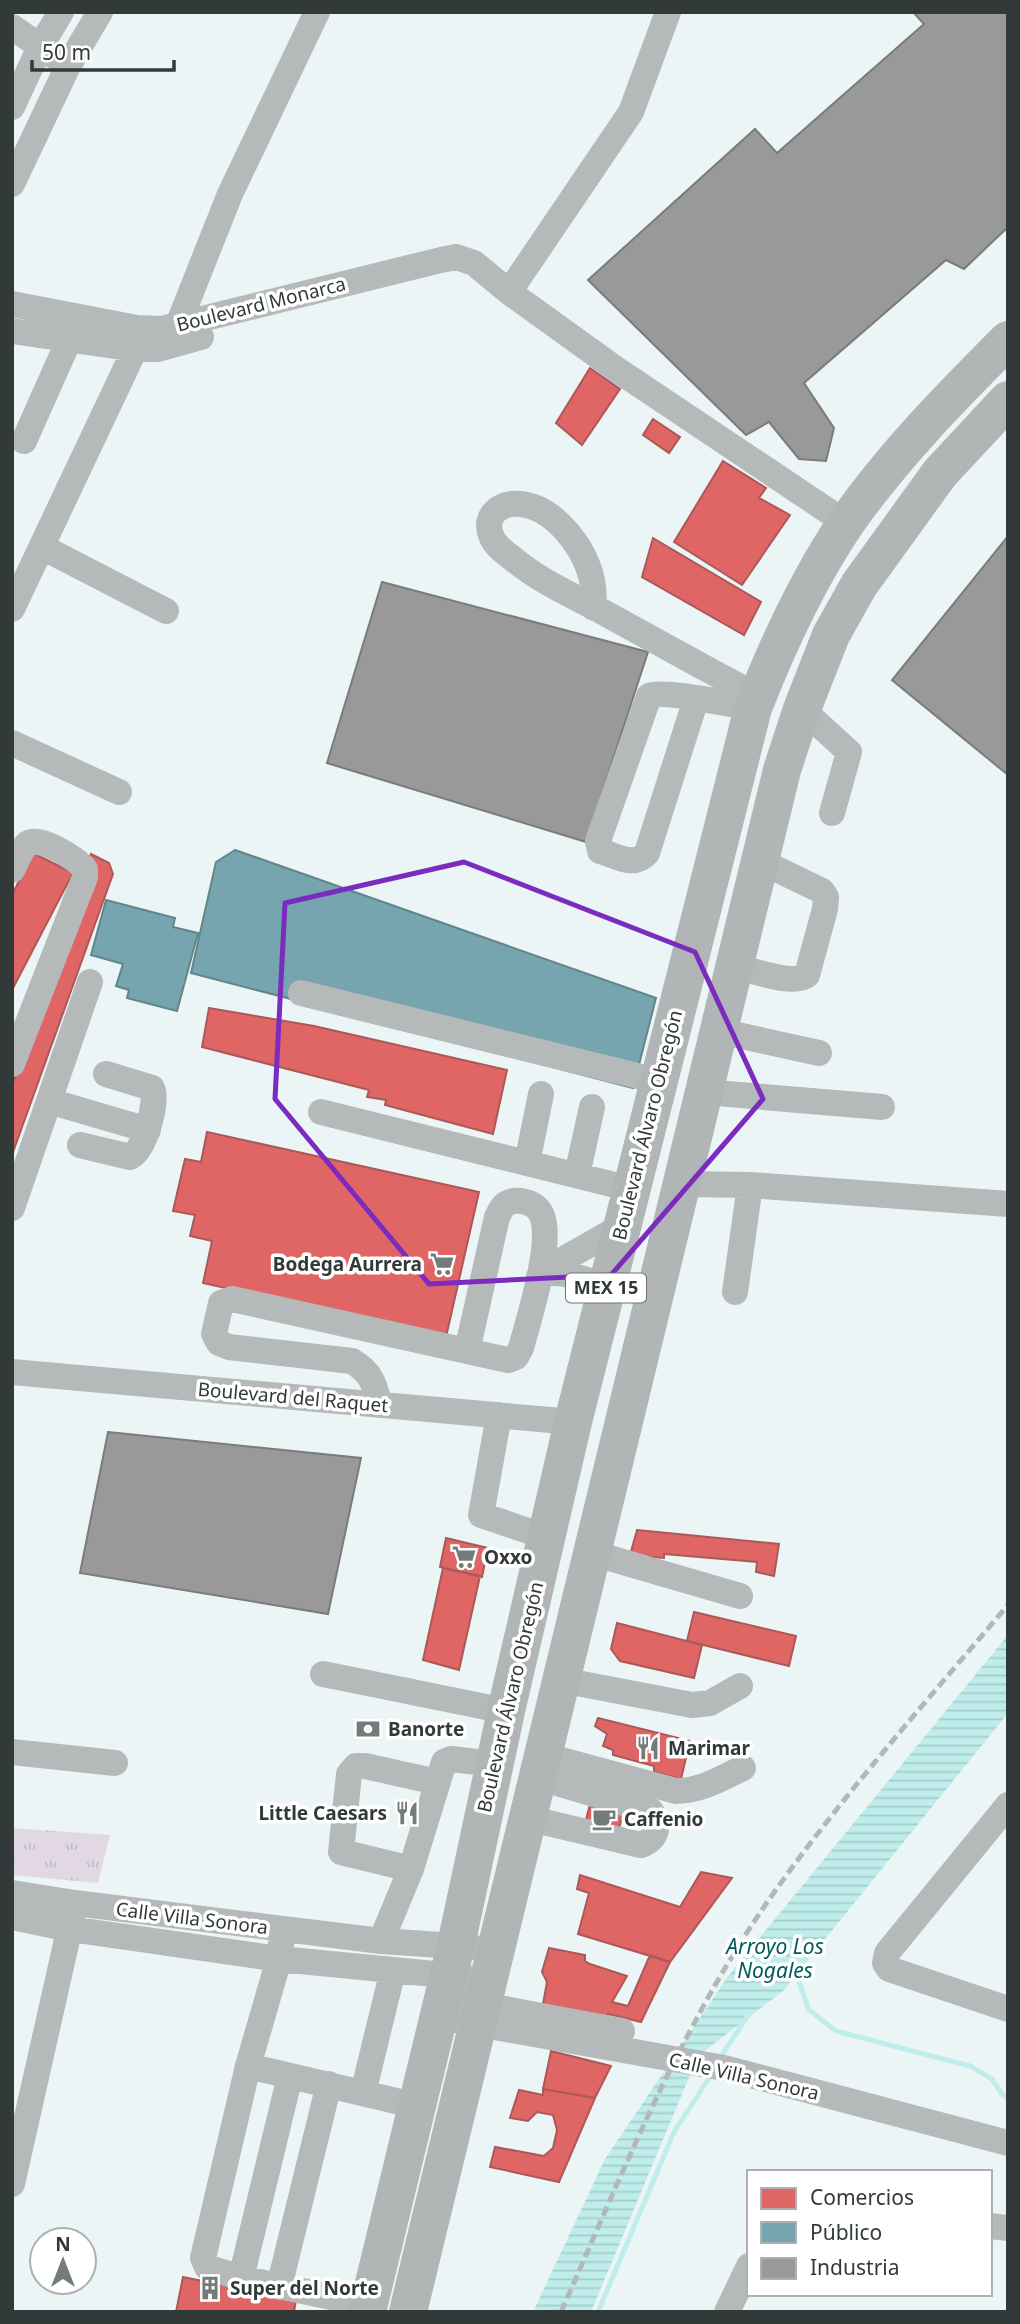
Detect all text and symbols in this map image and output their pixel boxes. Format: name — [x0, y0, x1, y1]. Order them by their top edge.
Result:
scale bar — [32, 28, 173, 72]
text: 50 m — [42, 38, 91, 66]
street label: Boulevard Monarca — [174, 270, 348, 338]
street label: Boulevard Álvaro Obregón — [606, 1007, 688, 1243]
supermarket icon: Bodega Aurrera — [428, 1250, 456, 1278]
place label: Bodega Aurrera — [273, 1251, 422, 1277]
road number: MEX 15 — [566, 1274, 646, 1302]
street label: Boulevard del Raquet — [197, 1376, 389, 1418]
supermarket icon: Oxxo — [450, 1543, 478, 1571]
place label: Oxxo — [484, 1544, 533, 1570]
street label: Boulevard Álvaro Obregón — [471, 1579, 549, 1815]
bank icon: Banorte — [354, 1715, 382, 1743]
place label: Banorte — [388, 1716, 464, 1742]
restaurant icon: Marimar — [634, 1734, 662, 1762]
place label: Marimar — [668, 1735, 750, 1761]
restaurant icon: Little Caesars — [393, 1799, 421, 1827]
place label: Little Caesars — [258, 1800, 387, 1826]
cafe icon: Caffenio — [590, 1805, 618, 1833]
place label: Caffenio — [624, 1806, 704, 1832]
street label: Calle Villa Sonora — [114, 1896, 270, 1940]
water label: Arroyo Los Nogales — [724, 1932, 824, 1984]
street label: Calle Villa Sonora — [666, 2046, 822, 2106]
legend — [747, 2170, 992, 2296]
text: Comercios — [810, 2183, 914, 2211]
text: Público — [810, 2218, 882, 2246]
north arrow — [28, 2226, 98, 2296]
text: N — [55, 2231, 71, 2257]
text: Industria — [810, 2253, 900, 2281]
building icon: Super del Norte — [196, 2274, 224, 2302]
place label: Super del Norte — [230, 2275, 379, 2301]

